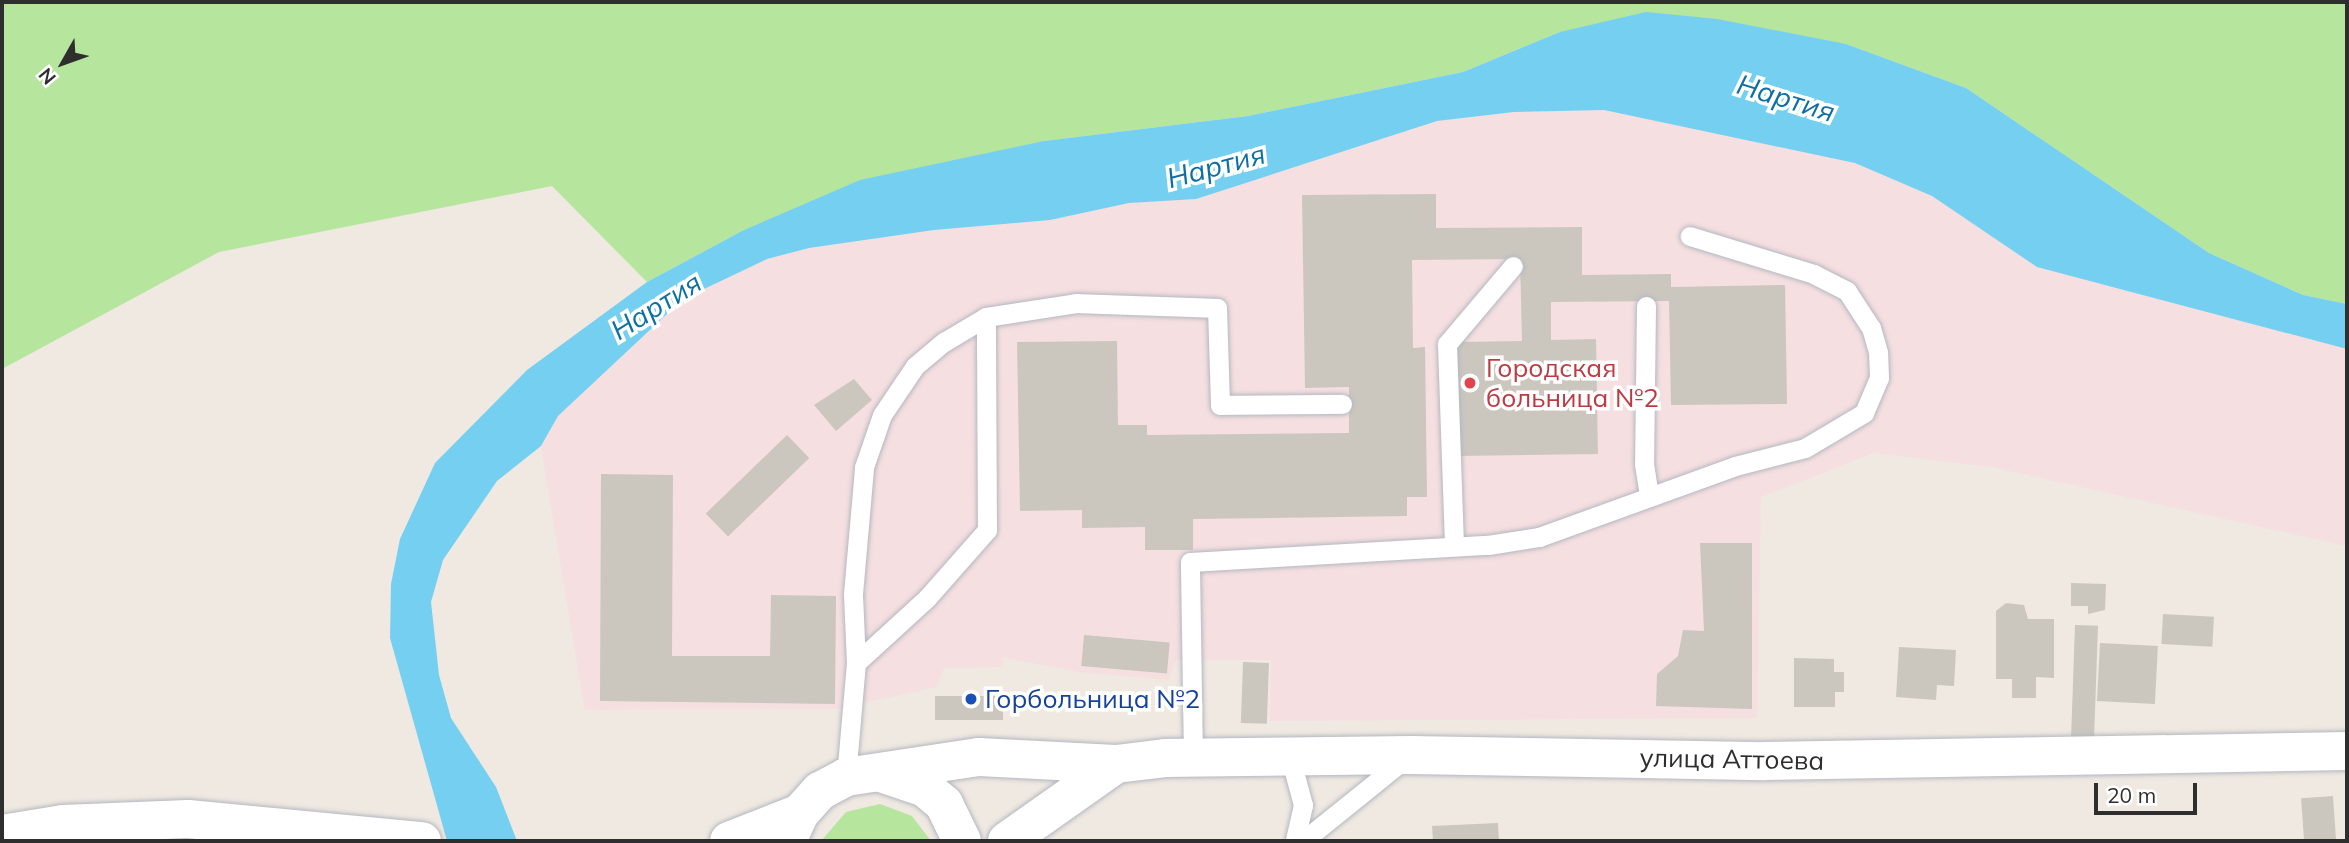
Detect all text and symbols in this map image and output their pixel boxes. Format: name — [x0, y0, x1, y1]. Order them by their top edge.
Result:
north arrow — [28, 28, 98, 98]
text: N — [33, 63, 61, 90]
water label: Нартия — [1733, 67, 1839, 129]
water label: Нартия — [1163, 137, 1269, 195]
water label: Нартия — [605, 265, 707, 347]
place label: Городская больница №2 — [1486, 352, 1659, 414]
marker: Городская больница №2 — [1460, 373, 1480, 393]
place label: Горбольница №2 — [985, 683, 1200, 715]
marker: Горбольница №2 — [963, 691, 979, 707]
street label: улица Аттоева — [1639, 742, 1825, 776]
scale bar — [2097, 770, 2200, 814]
text: 20 m — [2107, 782, 2156, 808]

